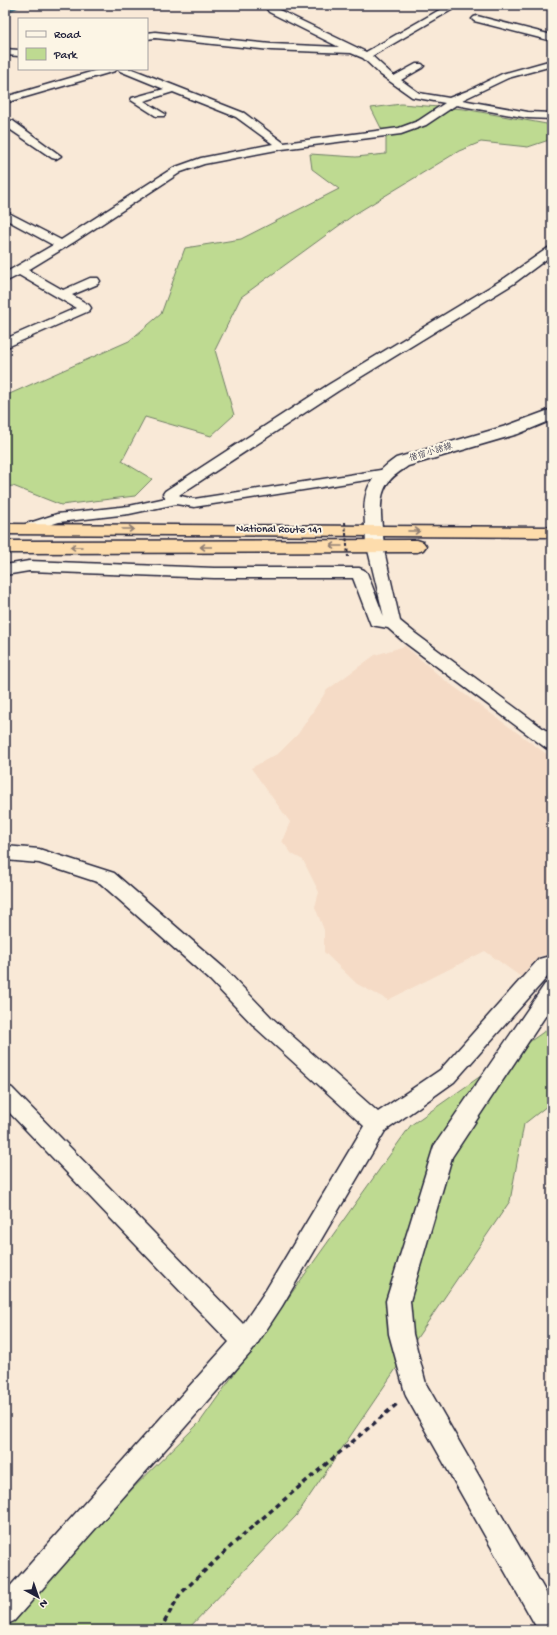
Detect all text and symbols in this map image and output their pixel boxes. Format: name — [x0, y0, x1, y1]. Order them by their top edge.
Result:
legend — [18, 18, 148, 70]
text: Road — [54, 29, 81, 43]
text: Park — [53, 49, 79, 63]
street label: 借宿小諸線 — [408, 441, 454, 465]
street label: National Route 141 — [236, 523, 322, 537]
one-way arrow — [121, 525, 134, 533]
one-way arrow — [407, 527, 420, 535]
one-way arrow — [330, 542, 343, 550]
one-way arrow — [70, 543, 83, 551]
one-way arrow — [200, 543, 213, 551]
north arrow — [18, 1577, 58, 1617]
text: N — [37, 1596, 50, 1610]

